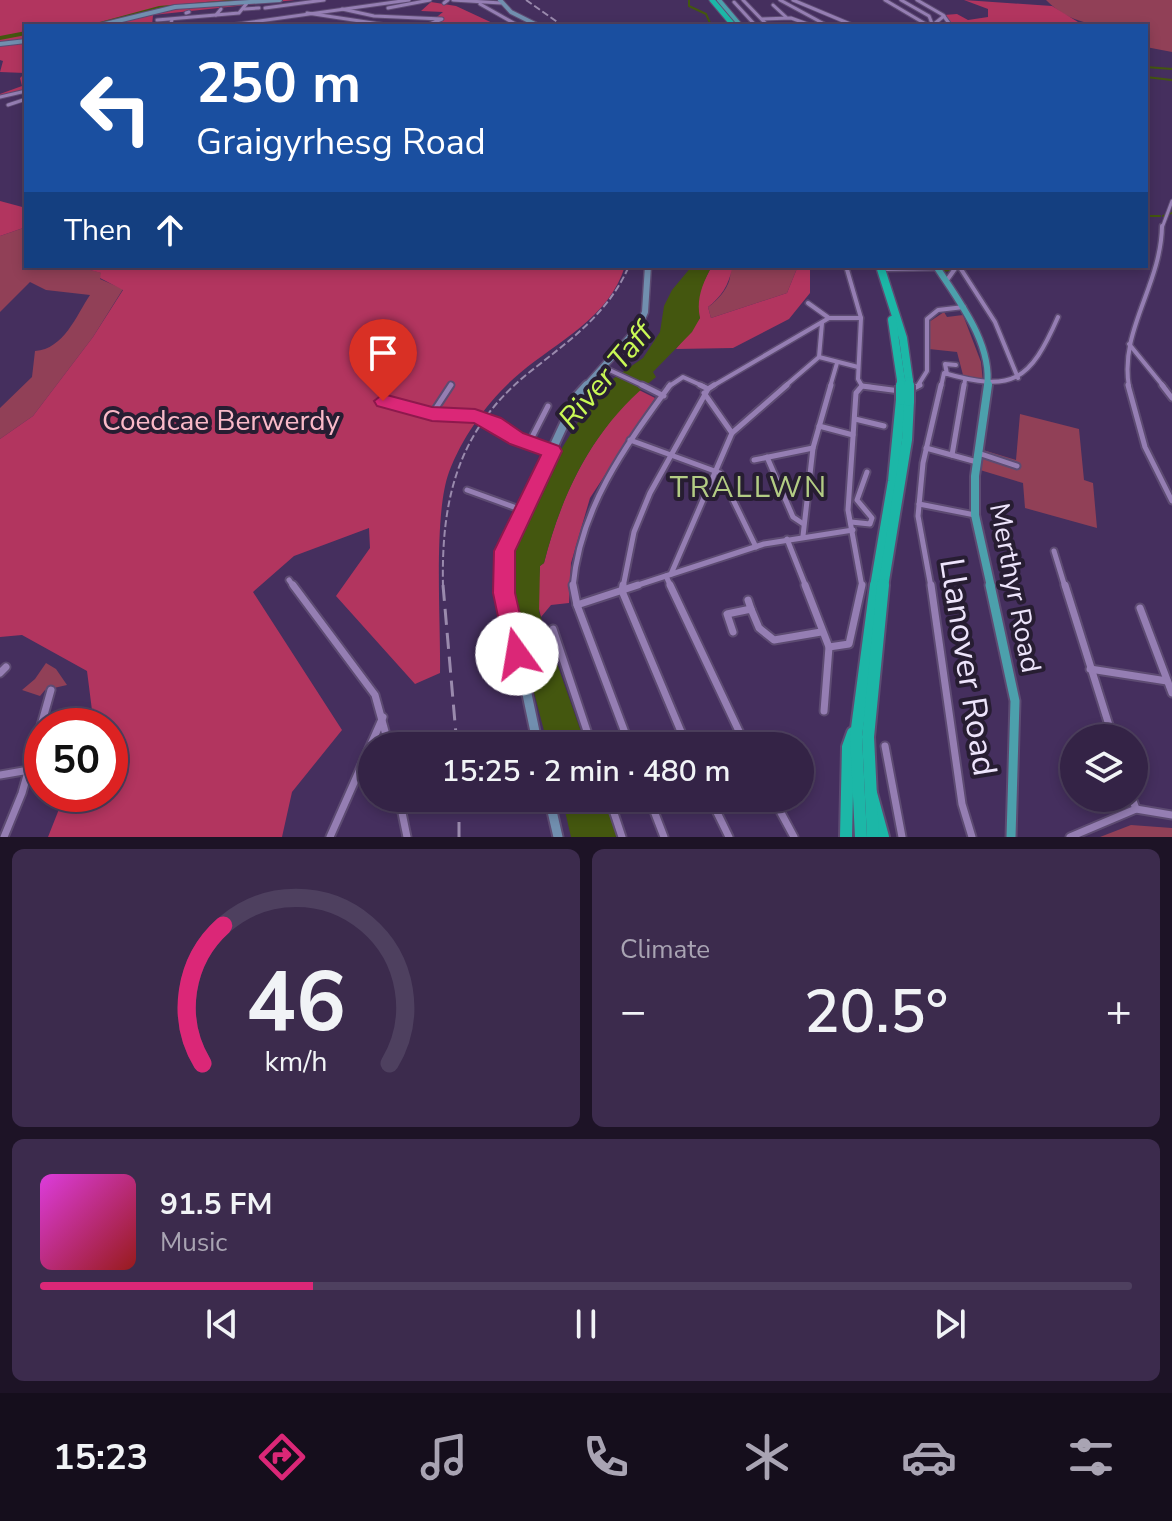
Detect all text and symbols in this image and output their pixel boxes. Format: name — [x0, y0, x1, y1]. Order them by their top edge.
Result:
text: 250 m — [196, 45, 361, 122]
icon: left — [64, 56, 168, 160]
text: Graigyrhesg Road — [196, 118, 486, 167]
icon: ahead — [148, 208, 192, 252]
text: Then — [64, 210, 132, 251]
water label: River Taff — [549, 312, 665, 438]
pin — [349, 319, 417, 401]
icon: arrive — [361, 331, 405, 375]
park label: Coedcae Berwerdy — [102, 402, 341, 440]
district label: TRALLWN — [670, 467, 828, 508]
street label: Merthyr Road — [980, 500, 1050, 676]
street label: Llanover Road — [928, 555, 1008, 779]
position arrow — [475, 612, 559, 696]
speed limit sign: 50 — [24, 708, 128, 812]
map controls — [1060, 724, 1148, 812]
button: layers — [1060, 724, 1148, 812]
text: 15:25 · 2 min · 480 m — [441, 751, 731, 792]
text: Climate — [620, 932, 710, 967]
text: 46 — [246, 946, 346, 1059]
text: 20.5° — [804, 971, 948, 1053]
text: − — [620, 982, 646, 1042]
text: + — [1106, 982, 1132, 1042]
text: km/h — [265, 1042, 327, 1081]
text: 91.5 FM — [160, 1184, 272, 1225]
text: Music — [160, 1225, 227, 1260]
icon: previous — [200, 1302, 244, 1346]
icon: pause — [564, 1302, 608, 1346]
icon: next — [928, 1302, 972, 1346]
icon: directions — [254, 1429, 310, 1485]
icon: music — [416, 1429, 472, 1485]
icon: phone — [578, 1429, 634, 1485]
icon: climate — [739, 1429, 795, 1485]
icon: car — [901, 1429, 957, 1485]
icon: filters — [1063, 1429, 1119, 1485]
text: 15:23 — [53, 1433, 148, 1482]

